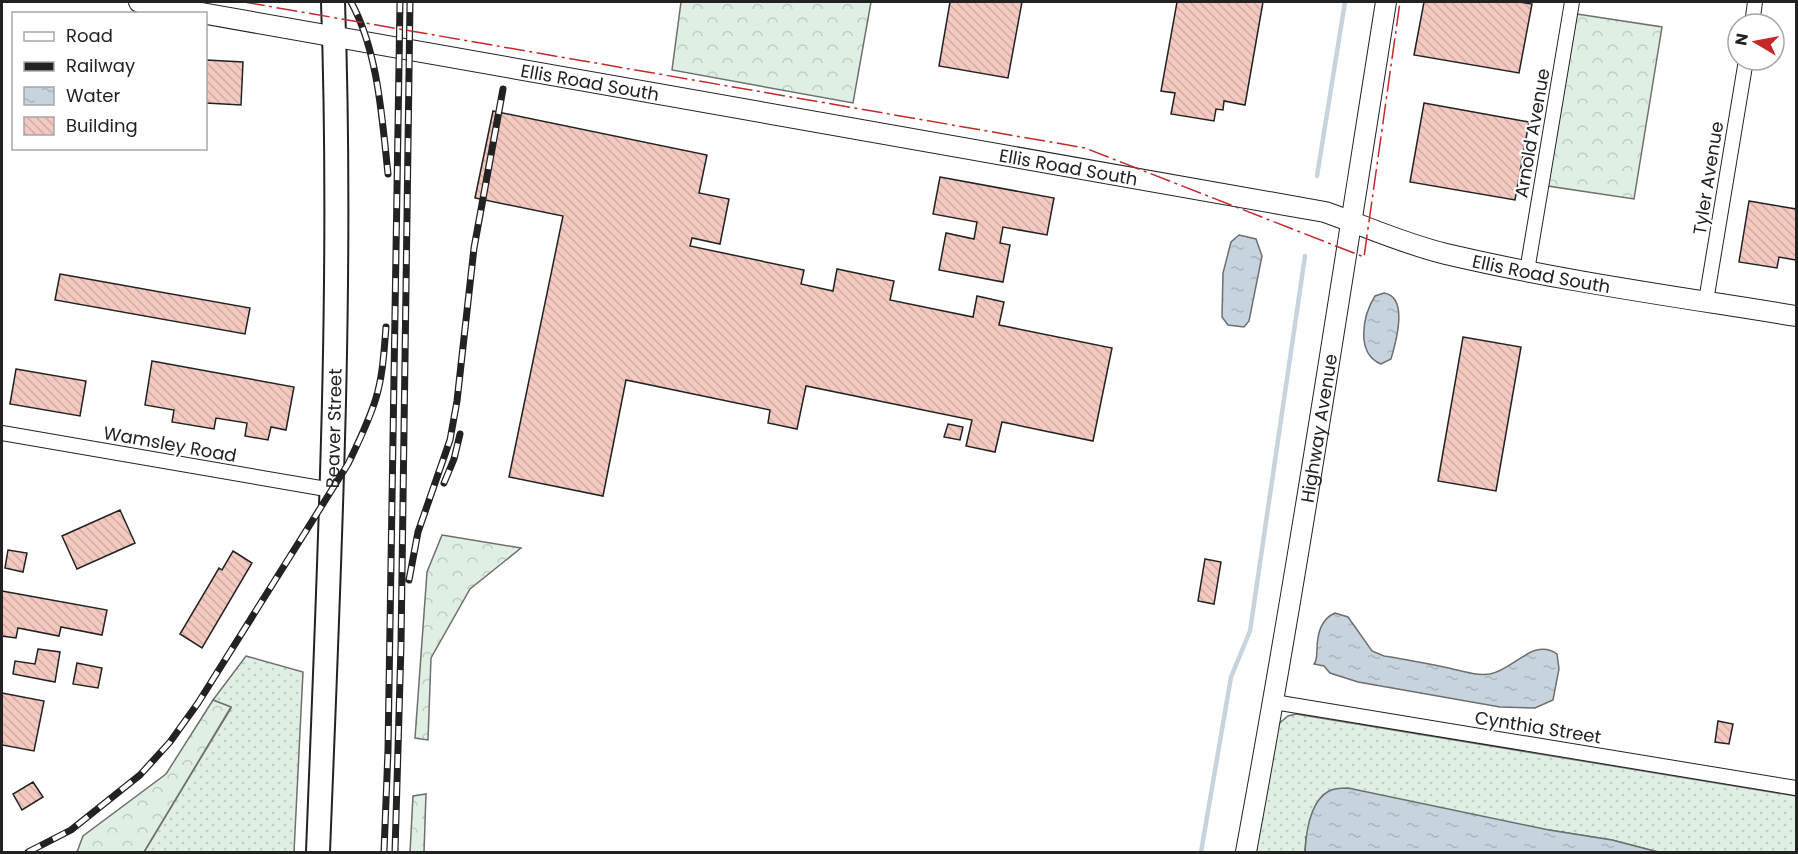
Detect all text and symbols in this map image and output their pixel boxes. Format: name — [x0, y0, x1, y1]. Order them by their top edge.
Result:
legend — [12, 12, 207, 150]
north arrow — [1726, 12, 1786, 72]
text: Road — [66, 23, 113, 48]
text: N — [1729, 32, 1754, 47]
text: Railway — [66, 53, 135, 78]
street label: Ellis Road South — [519, 57, 661, 106]
street label: Arnold Avenue — [1508, 66, 1556, 200]
text: Water — [66, 83, 120, 108]
text: Building — [66, 113, 138, 138]
street label: Tyler Avenue — [1687, 119, 1729, 237]
street label: Ellis Road South — [997, 142, 1140, 191]
street label: Ellis Road South — [1470, 248, 1612, 299]
street label: Highway Avenue — [1294, 352, 1343, 504]
street label: Beaver Street — [319, 368, 347, 489]
street label: Wamsley Road — [101, 420, 239, 468]
street label: Cynthia Street — [1473, 705, 1603, 749]

